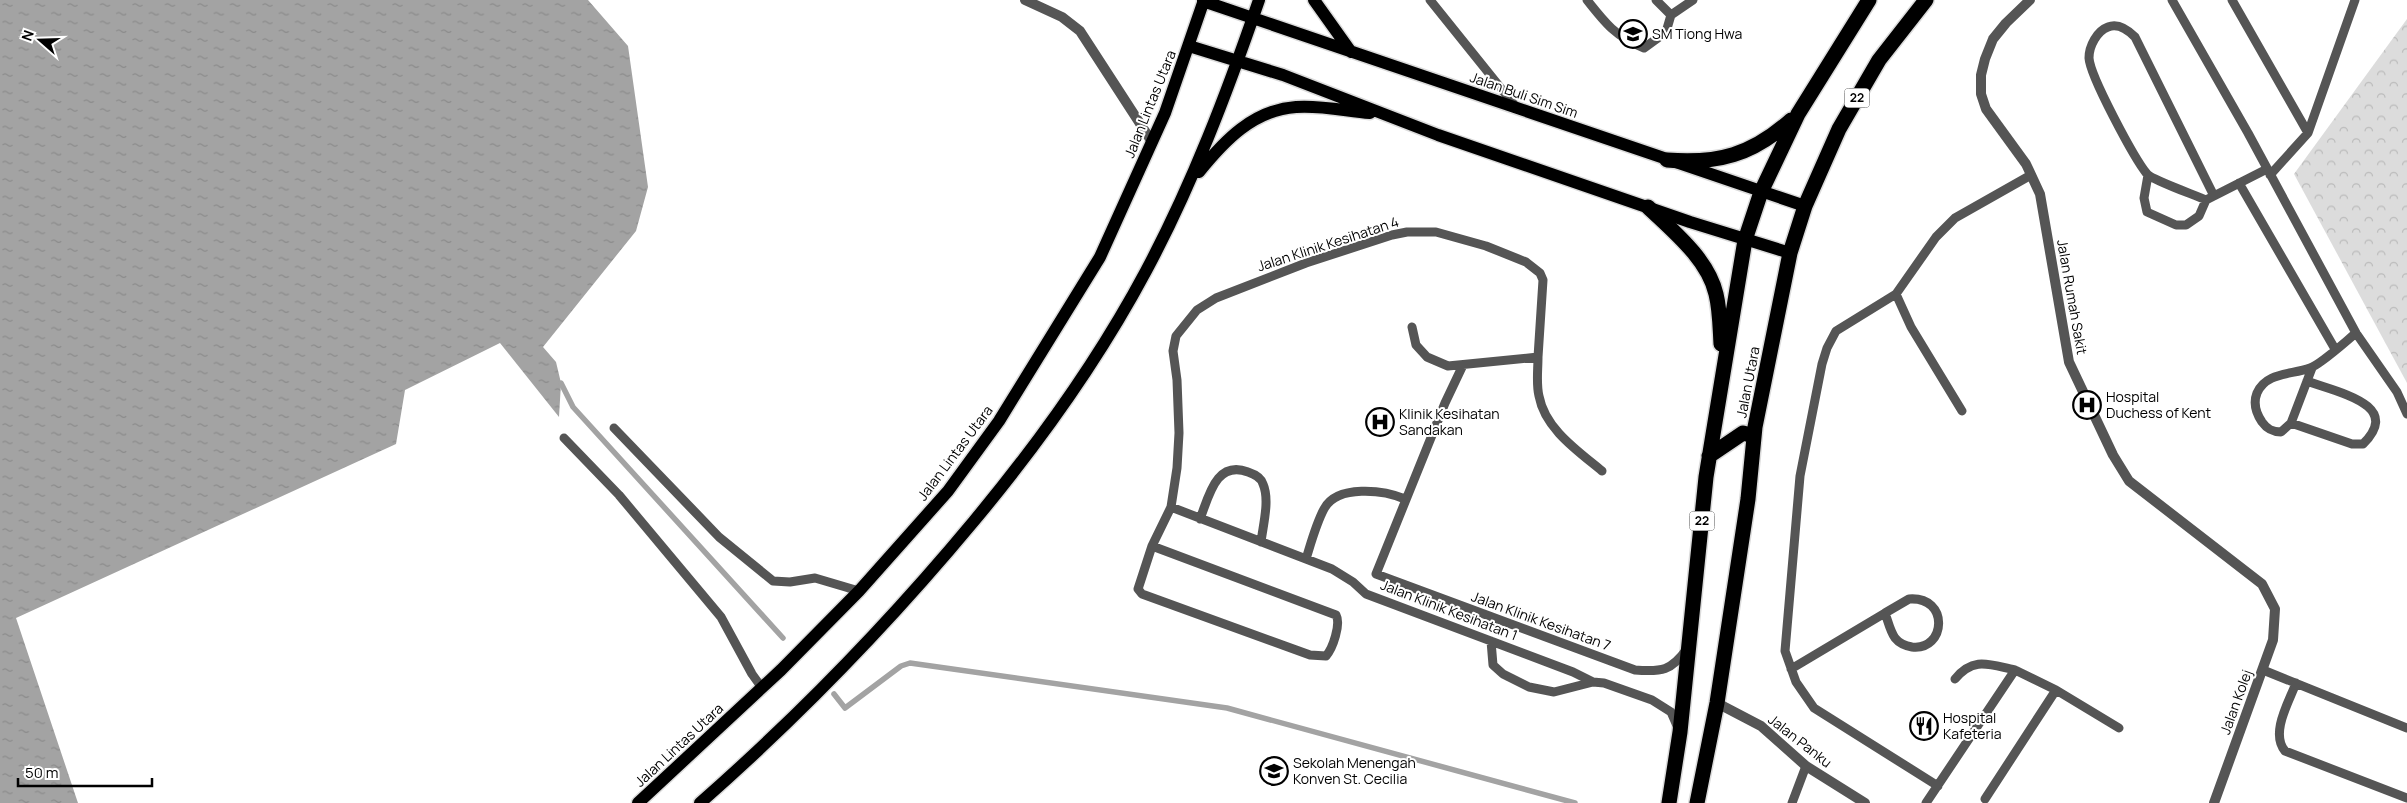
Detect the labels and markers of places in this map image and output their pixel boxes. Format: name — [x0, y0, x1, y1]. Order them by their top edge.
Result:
school or university icon: SM Tiong Hwa — [1618, 19, 1648, 49]
place label: SM Tiong Hwa — [1652, 24, 1742, 43]
place label: Hospital Duchess of Kent — [2106, 387, 2212, 422]
hospital icon: Hospital Duchess of Kent — [2072, 390, 2102, 420]
place label: Klinik Kesihatan Sandakan — [1399, 404, 1500, 439]
hospital icon: Klinik Kesihatan Sandakan — [1365, 407, 1395, 437]
place label: Hospital Kafeteria — [1943, 708, 2002, 743]
restaurant icon: Hospital Kafeteria — [1909, 711, 1939, 741]
place label: Sekolah Menengah Konven St. Cecilia — [1293, 753, 1416, 788]
school or university icon: Sekolah Menengah Konven St. Cecilia — [1259, 756, 1289, 786]

